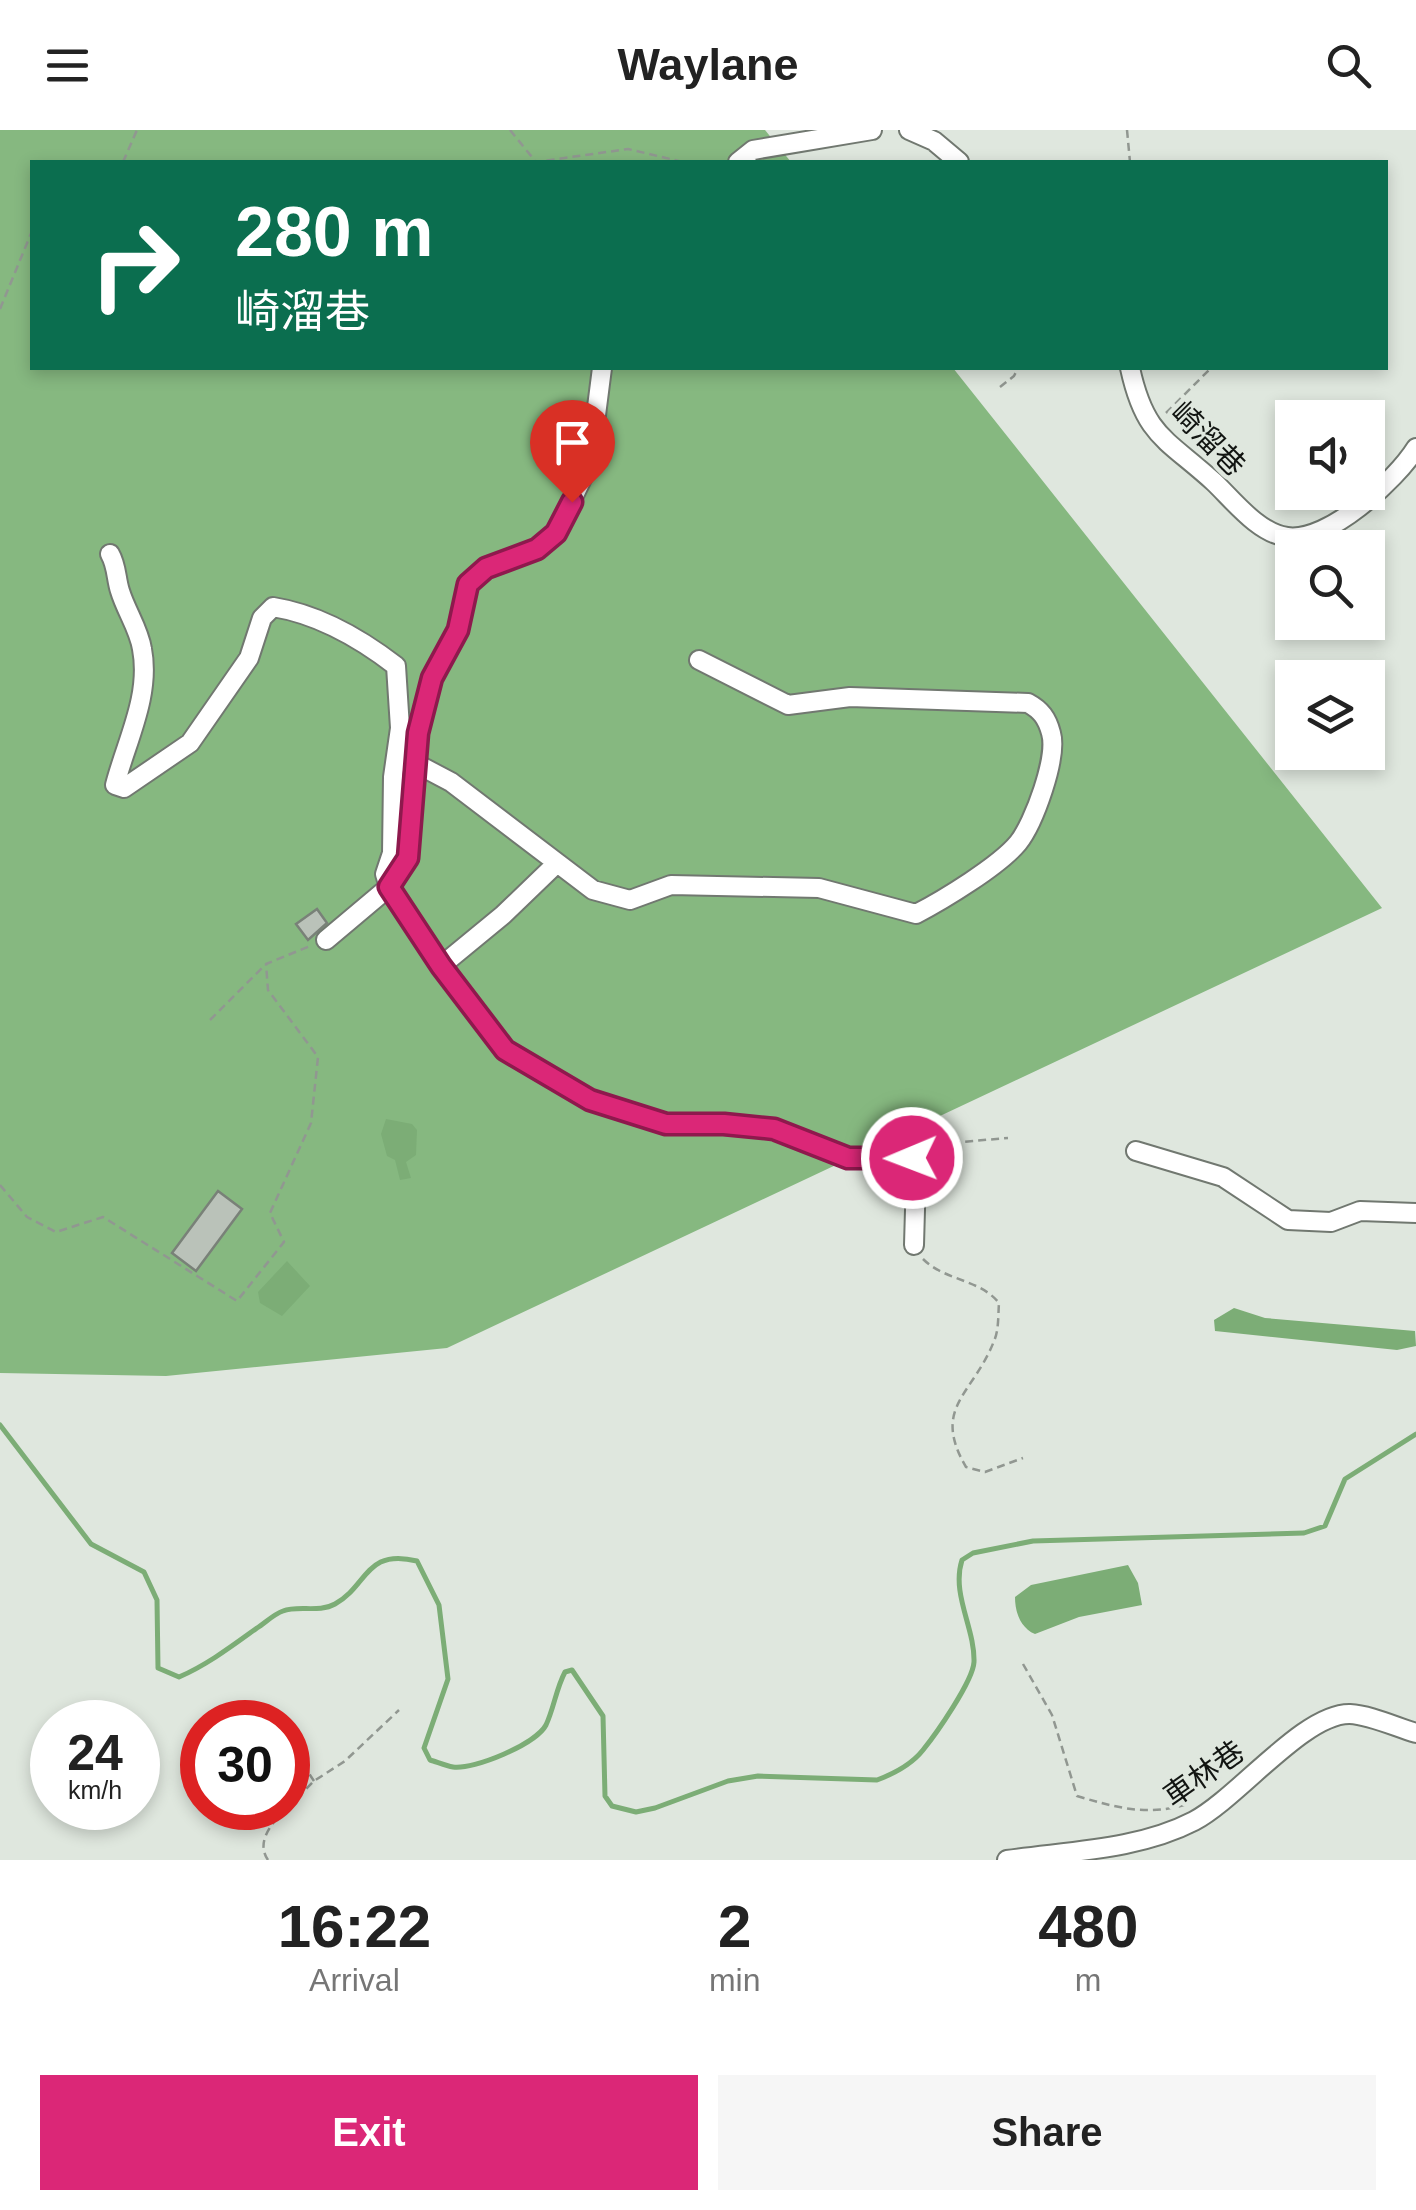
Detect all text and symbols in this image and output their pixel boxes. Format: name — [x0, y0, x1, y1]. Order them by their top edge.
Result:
icon: menu — [40, 38, 95, 93]
icon: search — [1321, 38, 1376, 93]
text: Waylane — [618, 39, 798, 90]
text: 280 m — [235, 193, 433, 271]
icon: right — [70, 200, 200, 330]
text: 崎溜巷 — [235, 286, 370, 337]
street label: 崎溜巷 — [1165, 395, 1252, 482]
pin — [530, 400, 615, 503]
map controls — [1275, 400, 1385, 770]
button: sound — [1275, 400, 1385, 510]
icon: arrive — [545, 415, 600, 470]
button: search — [1275, 530, 1385, 640]
button: layers — [1275, 660, 1385, 770]
position arrow — [860, 1106, 964, 1210]
speed limit sign: 30 — [180, 1700, 310, 1830]
text: 24 — [67, 1725, 123, 1781]
street label: 車林巷 — [1157, 1734, 1250, 1813]
text: km/h — [68, 1776, 122, 1804]
text: 16:22 — [278, 1893, 431, 1960]
text: 2 — [718, 1893, 751, 1960]
text: 480 — [1038, 1893, 1138, 1960]
text: Arrival — [309, 1962, 400, 1998]
text: min — [709, 1962, 760, 1998]
text: m — [1075, 1962, 1102, 1998]
button: Exit — [40, 2075, 698, 2190]
button: Share — [718, 2075, 1376, 2190]

